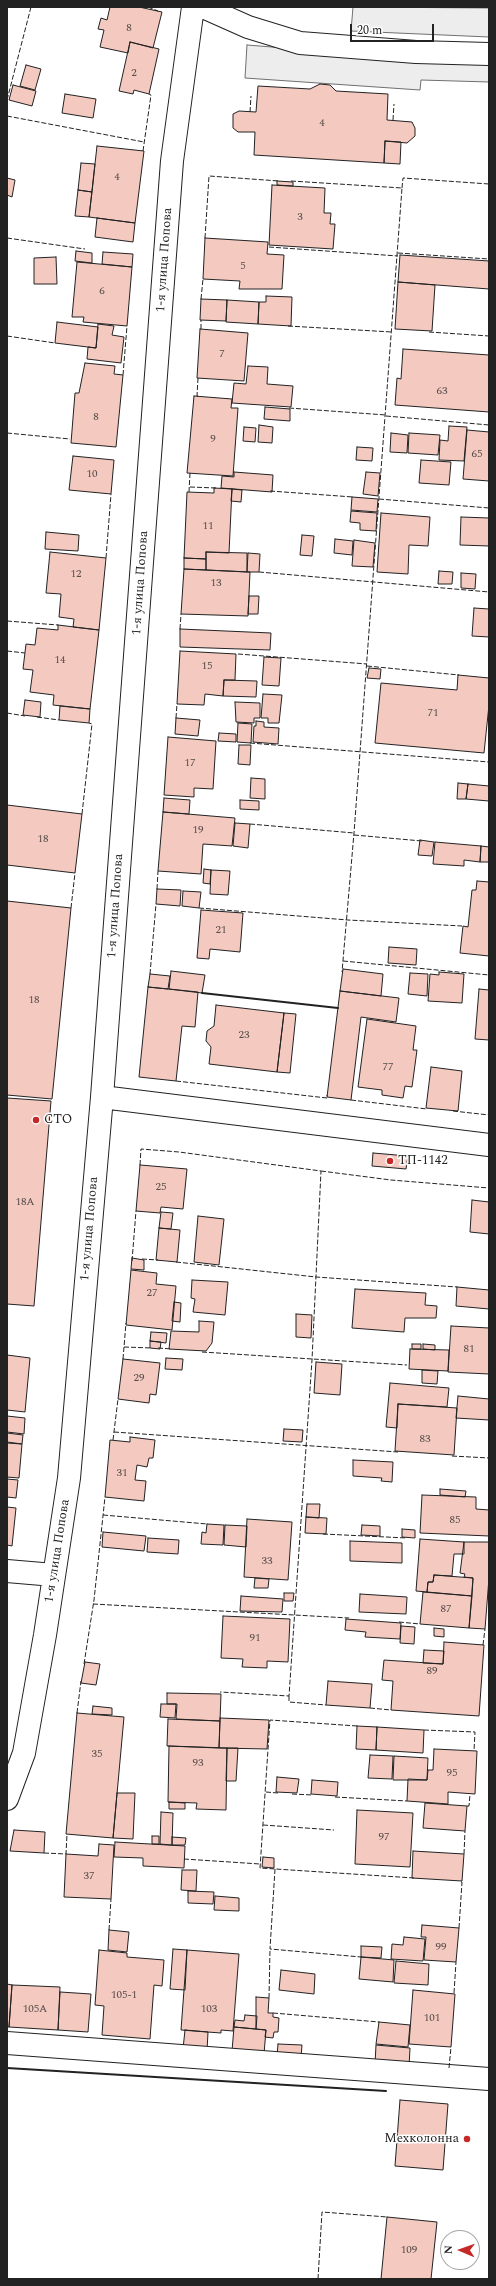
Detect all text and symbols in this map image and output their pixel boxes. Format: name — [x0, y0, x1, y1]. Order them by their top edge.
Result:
scale bar — [352, 16, 436, 42]
text: 20 m — [357, 21, 382, 40]
house number: 8 — [126, 22, 132, 36]
house number: 2 — [131, 67, 137, 81]
house number: 4 — [319, 117, 325, 131]
house number: 4 — [114, 171, 120, 185]
street label: 1-я улица Попова — [154, 207, 176, 313]
house number: 3 — [297, 211, 303, 225]
house number: 5 — [240, 260, 246, 274]
house number: 6 — [99, 285, 105, 299]
house number: 7 — [219, 348, 225, 362]
house number: 63 — [437, 385, 447, 399]
house number: 8 — [93, 411, 99, 425]
house number: 9 — [210, 433, 216, 447]
house number: 65 — [472, 448, 482, 462]
house number: 10 — [87, 468, 97, 482]
house number: 11 — [203, 520, 213, 534]
street label: 1-я улица Попова — [130, 530, 152, 636]
house number: 12 — [71, 568, 81, 582]
house number: 13 — [211, 577, 221, 591]
house number: 14 — [55, 654, 65, 668]
house number: 15 — [202, 660, 212, 674]
house number: 71 — [428, 707, 438, 721]
house number: 17 — [185, 757, 195, 771]
house number: 19 — [193, 824, 203, 838]
house number: 18 — [38, 833, 48, 847]
street label: 1-я улица Попова — [105, 853, 127, 959]
house number: 21 — [216, 924, 226, 938]
house number: 18 — [29, 994, 39, 1008]
house number: 23 — [239, 1029, 249, 1043]
house number: 77 — [383, 1061, 393, 1075]
place label: СТО — [44, 1112, 72, 1128]
marker: СТО — [31, 1115, 41, 1125]
place label: ТП-1142 — [398, 1153, 448, 1169]
marker: ТП-1142 — [385, 1156, 395, 1166]
street label: 1-я улица Попова — [78, 1176, 102, 1282]
house number: 25 — [156, 1181, 166, 1195]
house number: 18А — [15, 1196, 35, 1210]
house number: 27 — [147, 1287, 157, 1301]
house number: 81 — [464, 1343, 474, 1357]
house number: 29 — [134, 1372, 144, 1386]
house number: 83 — [420, 1433, 430, 1447]
house number: 31 — [117, 1467, 127, 1481]
street label: 1-я улица Попова — [42, 1498, 74, 1604]
house number: 85 — [450, 1514, 460, 1528]
house number: 33 — [262, 1555, 272, 1569]
house number: 87 — [441, 1603, 451, 1617]
house number: 91 — [250, 1632, 260, 1646]
house number: 89 — [427, 1665, 437, 1679]
house number: 35 — [92, 1748, 102, 1762]
house number: 93 — [193, 1757, 203, 1771]
house number: 95 — [447, 1767, 457, 1781]
house number: 97 — [379, 1831, 389, 1845]
house number: 37 — [84, 1870, 94, 1884]
house number: 99 — [436, 1941, 446, 1955]
house number: 105-1 — [111, 1989, 137, 2003]
house number: 105А — [23, 2003, 47, 2017]
house number: 103 — [201, 2003, 217, 2017]
house number: 101 — [424, 2012, 440, 2026]
place label: Мехколонна — [384, 2131, 459, 2147]
marker: Мехколонна — [462, 2134, 472, 2144]
north arrow — [440, 2230, 480, 2270]
house number: 109 — [401, 2244, 417, 2258]
text: N — [440, 2245, 457, 2254]

